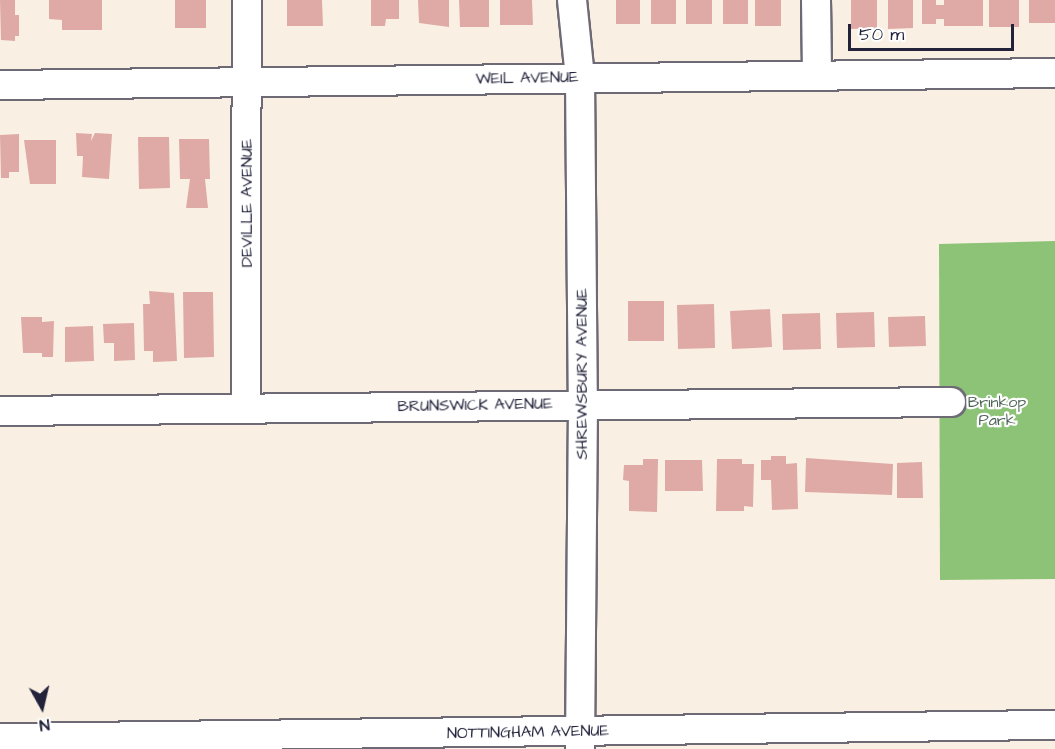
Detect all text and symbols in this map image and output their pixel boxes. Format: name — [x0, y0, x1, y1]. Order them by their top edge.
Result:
scale bar — [851, 12, 1018, 50]
text: 50 m — [859, 22, 904, 47]
street label: WEIL AVENUE — [476, 68, 578, 88]
street label: DEVILLE AVENUE — [237, 139, 257, 267]
street label: SHREWSBURY AVENUE — [572, 288, 592, 460]
park label: Brinkop Park — [968, 392, 1026, 430]
street label: BRUNSWICK AVENUE — [397, 394, 553, 416]
north arrow — [12, 677, 72, 737]
text: N — [38, 713, 51, 736]
street label: NOTTINGHAM AVENUE — [447, 721, 609, 743]

